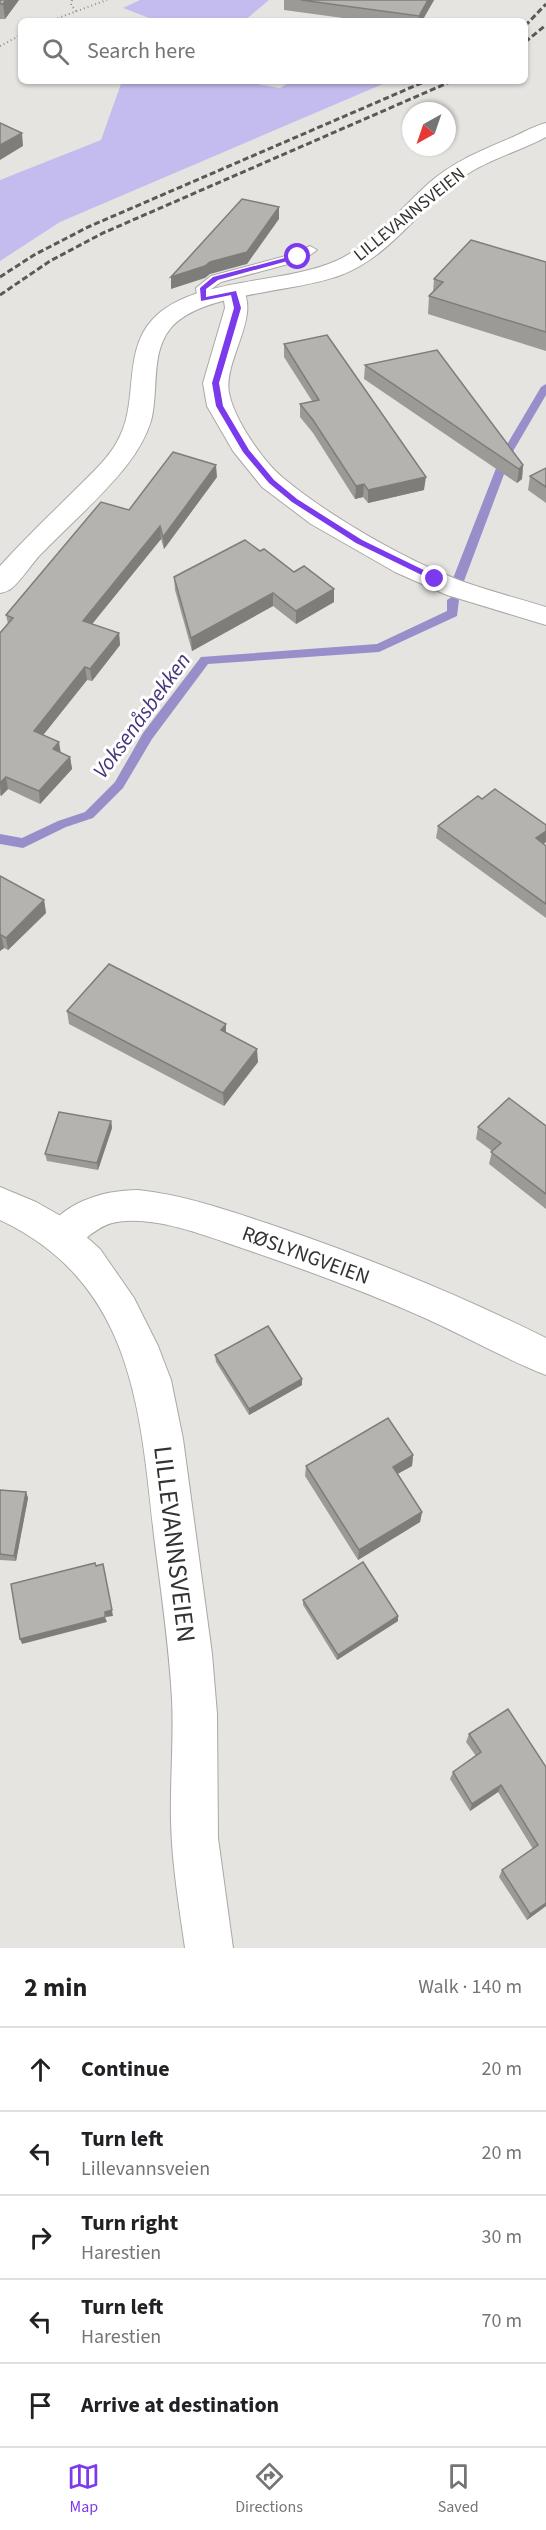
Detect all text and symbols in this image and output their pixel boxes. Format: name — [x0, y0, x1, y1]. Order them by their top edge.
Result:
search box — [18, 18, 528, 84]
icon: search — [39, 35, 72, 68]
text: Search here — [87, 35, 195, 67]
north arrow — [402, 102, 456, 156]
street label: LILLEVANNSVEIEN — [348, 162, 470, 267]
route start — [284, 243, 310, 269]
route end — [421, 565, 447, 591]
water label: Voksenåsbekken — [85, 646, 198, 785]
street label: RØSLYNGVEIEN — [238, 1218, 374, 1292]
street label: LILLEVANNSVEIEN — [144, 1444, 205, 1644]
text: 2 min — [24, 1969, 87, 2006]
text: Walk · 140 m — [418, 1973, 522, 2001]
icon: ahead — [24, 2053, 57, 2086]
text: Continue — [81, 2053, 170, 2085]
text: 20 m — [482, 2055, 522, 2083]
text: Turn left — [81, 2123, 163, 2155]
icon: left — [24, 2137, 57, 2170]
text: 20 m — [482, 2139, 522, 2167]
text: Lillevannsveien — [81, 2155, 210, 2183]
text: Turn right — [81, 2207, 178, 2239]
icon: right — [24, 2221, 57, 2254]
text: 30 m — [482, 2223, 522, 2251]
text: Harestien — [81, 2239, 161, 2267]
text: Turn left — [81, 2291, 163, 2323]
icon: left — [24, 2305, 57, 2338]
text: 70 m — [482, 2307, 522, 2335]
text: Harestien — [81, 2323, 161, 2351]
icon: arrive — [24, 2389, 57, 2422]
text: Arrive at destination — [81, 2389, 279, 2421]
tab: Map — [67, 2460, 100, 2518]
tab: Directions — [235, 2460, 303, 2518]
tab: Saved — [438, 2460, 479, 2518]

